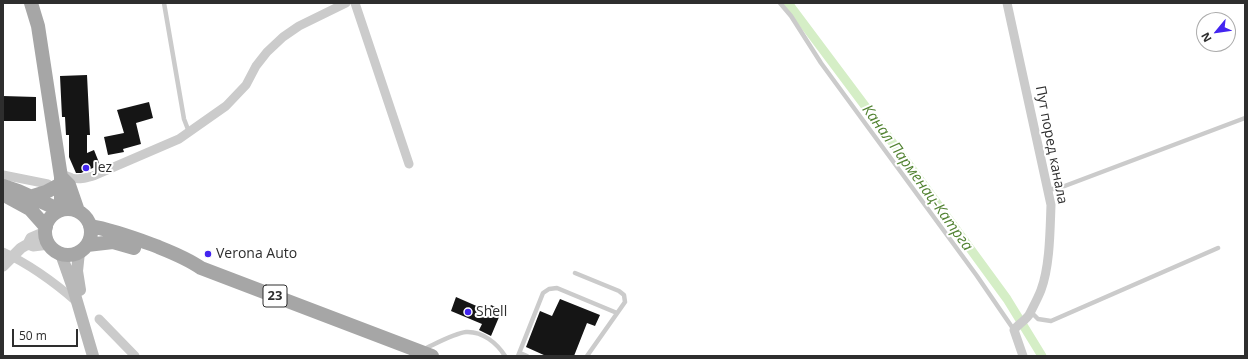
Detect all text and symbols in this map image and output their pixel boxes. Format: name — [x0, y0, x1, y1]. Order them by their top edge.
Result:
north arrow — [1196, 12, 1236, 52]
text: N — [1197, 30, 1215, 45]
street label: Пут поред канала — [1031, 84, 1071, 206]
water label: Канал Парменац-Катрга — [858, 101, 976, 255]
place label: Jez — [94, 160, 112, 176]
marker: Jez — [81, 163, 91, 173]
place label: Verona Auto — [216, 246, 297, 262]
marker: Verona Auto — [203, 249, 213, 259]
road number: 23 — [263, 285, 287, 307]
place label: Shell — [476, 304, 507, 320]
marker: Shell — [463, 307, 473, 317]
scale bar — [14, 321, 80, 347]
text: 50 m — [19, 327, 47, 344]

